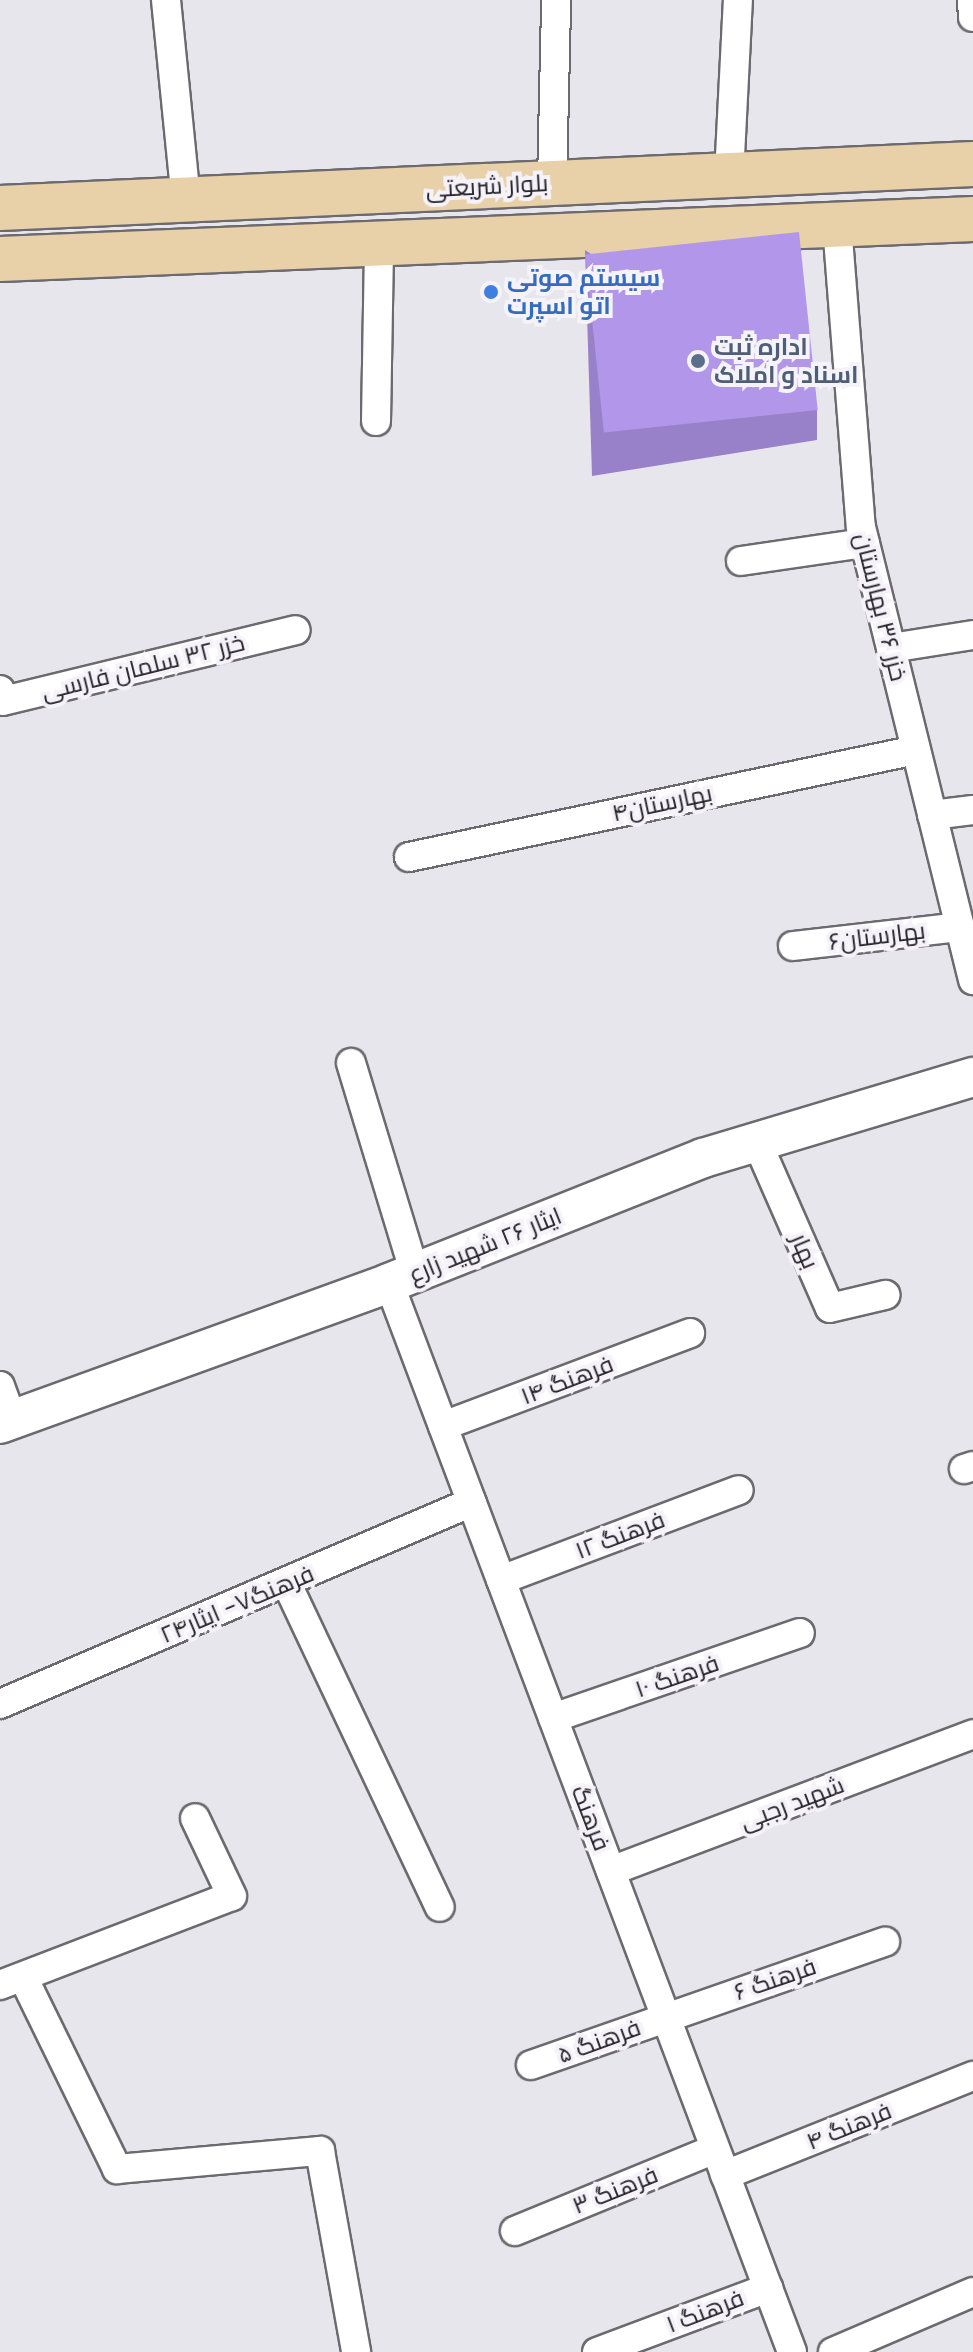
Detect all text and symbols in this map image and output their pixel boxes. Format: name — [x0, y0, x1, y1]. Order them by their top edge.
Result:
street label: بلوار شریعتی — [425, 168, 549, 204]
place label: سیستم صوتی اتو اسپرت — [507, 264, 660, 320]
marker: سیستم صوتی اتو اسپرت — [482, 283, 500, 301]
place label: اداره ثبت اسناد و املاک — [714, 333, 858, 389]
marker: اداره ثبت اسناد و املاک — [689, 352, 707, 370]
street label: خزر ۳۶ بهارستان — [849, 530, 913, 684]
street label: خزر ۳۲ سلمان فارسی — [38, 628, 248, 706]
street label: بهارستان۴ — [609, 778, 715, 828]
street label: بهارستان۶ — [827, 916, 927, 956]
street label: ایثار ۲۶ شهید زارع — [404, 1201, 566, 1289]
street label: بهار — [785, 1229, 825, 1273]
street label: فرهنگ ۱۴ — [517, 1349, 617, 1411]
street label: فرهنگ ۱۲ — [571, 1505, 669, 1565]
street label: فرهنگ۷- ایثار۲۴ — [156, 1559, 318, 1649]
street label: فرهنگ ۱۰ — [631, 1648, 723, 1704]
street label: شهید رجبی — [736, 1770, 848, 1836]
street label: فرهنگ — [565, 1781, 617, 1855]
street label: فرهنگ ۶ — [730, 1952, 820, 2006]
street label: فرهنگ ۵ — [554, 2013, 644, 2069]
street label: فرهنگ ۴ — [802, 2096, 896, 2156]
street label: فرهنگ ۳ — [568, 2160, 662, 2220]
street label: فرهنگ ۱ — [662, 2283, 748, 2339]

